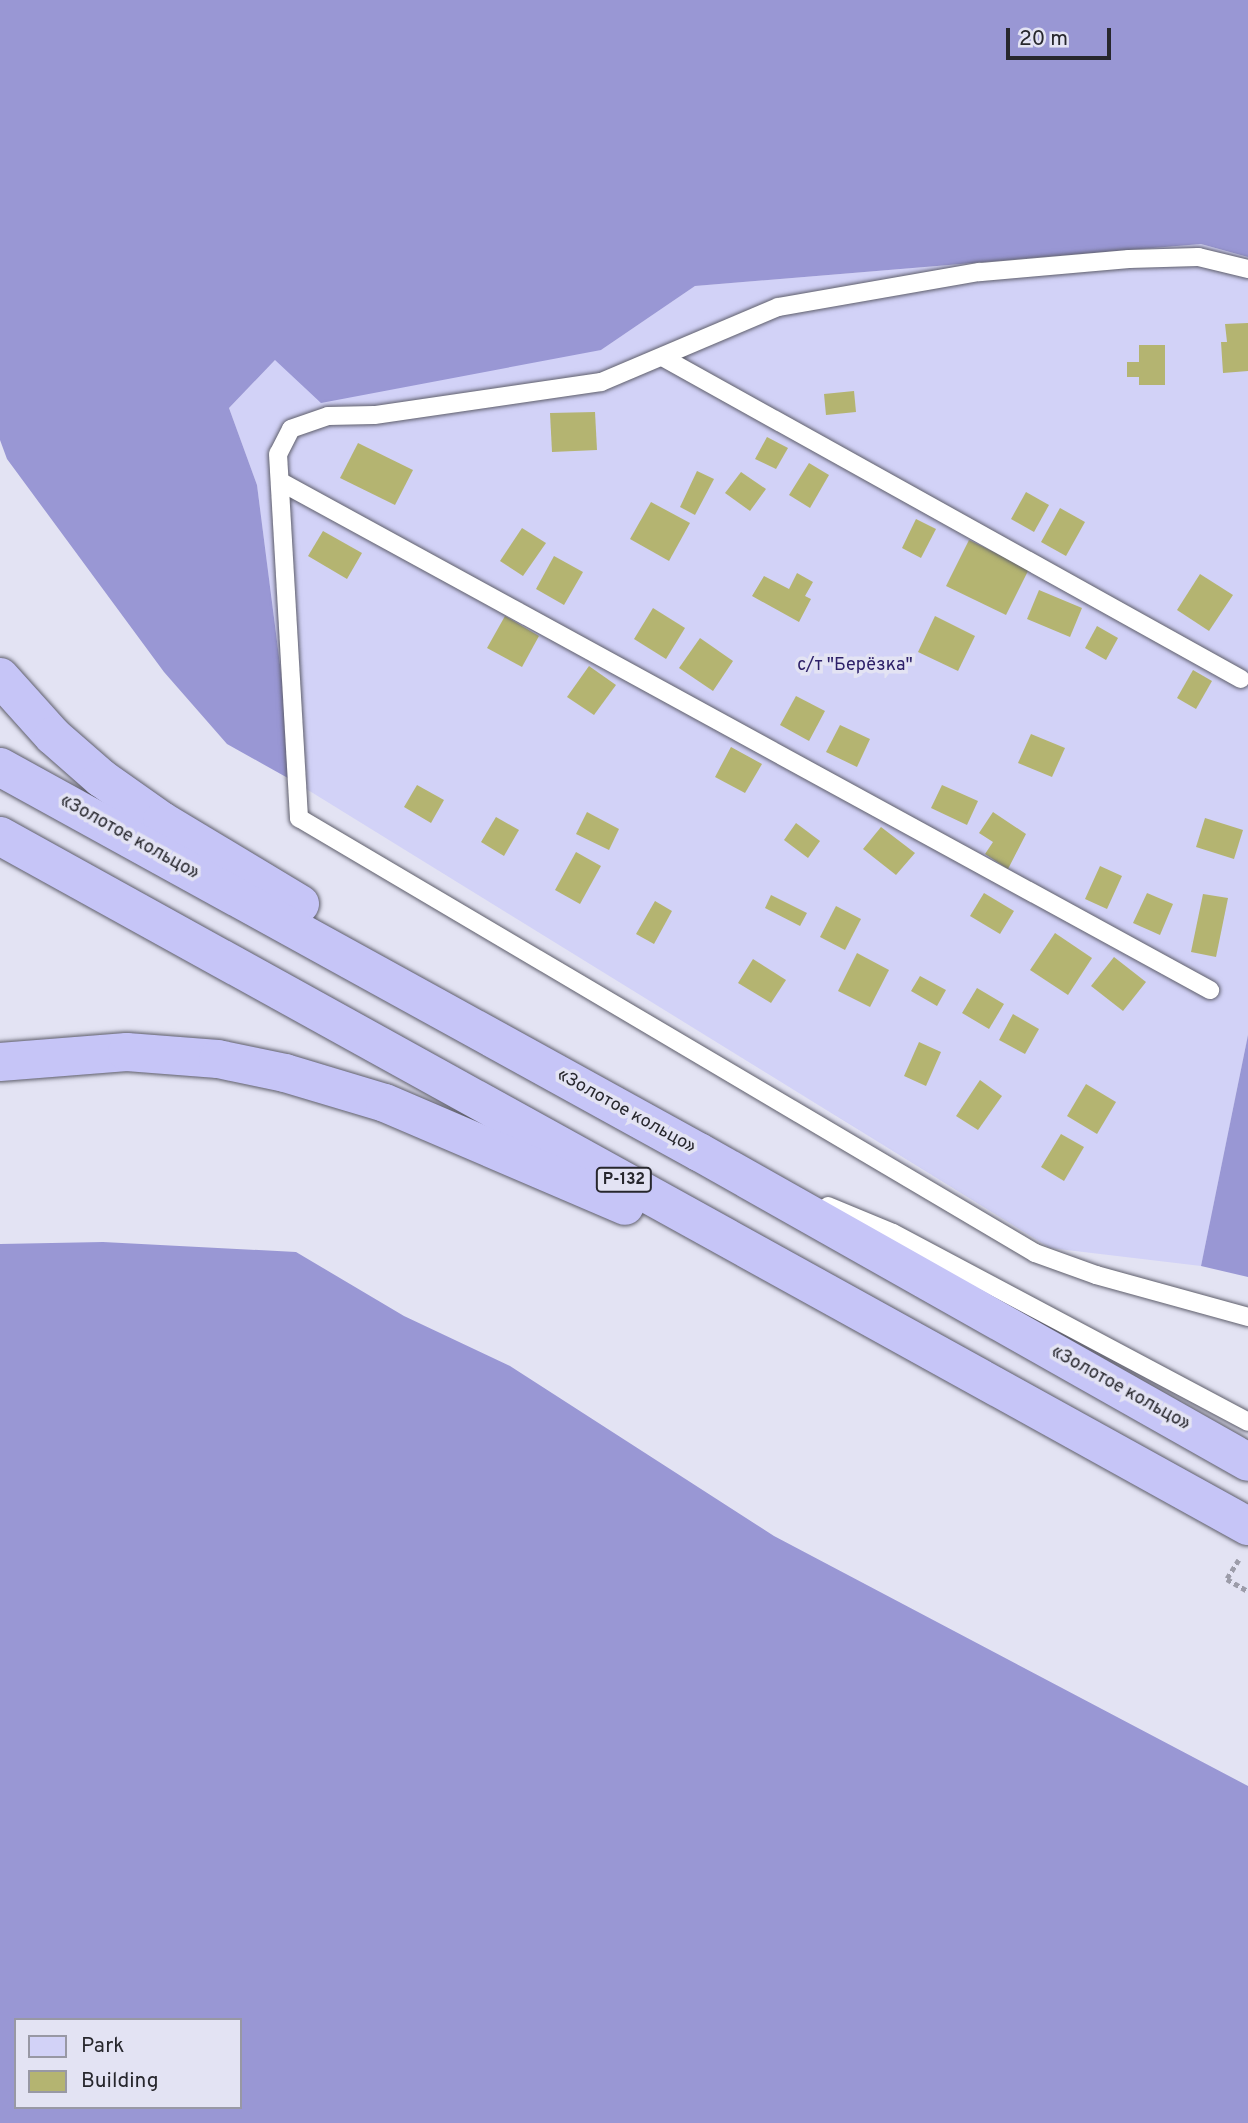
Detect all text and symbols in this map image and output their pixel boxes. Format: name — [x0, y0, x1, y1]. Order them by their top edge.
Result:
scale bar — [1010, 14, 1115, 58]
text: 20 m — [1019, 26, 1068, 53]
park label: c/т "Берёзка" — [797, 655, 913, 677]
street label: «Золотое кольцо» — [56, 791, 202, 885]
street label: «Золотое кольцо» — [553, 1065, 699, 1159]
road number: Р-132 — [594, 1168, 654, 1192]
street label: «Золотое кольцо» — [1047, 1342, 1193, 1436]
legend — [14, 2018, 242, 2109]
text: Park — [81, 2033, 124, 2060]
text: Building — [81, 2068, 159, 2095]

